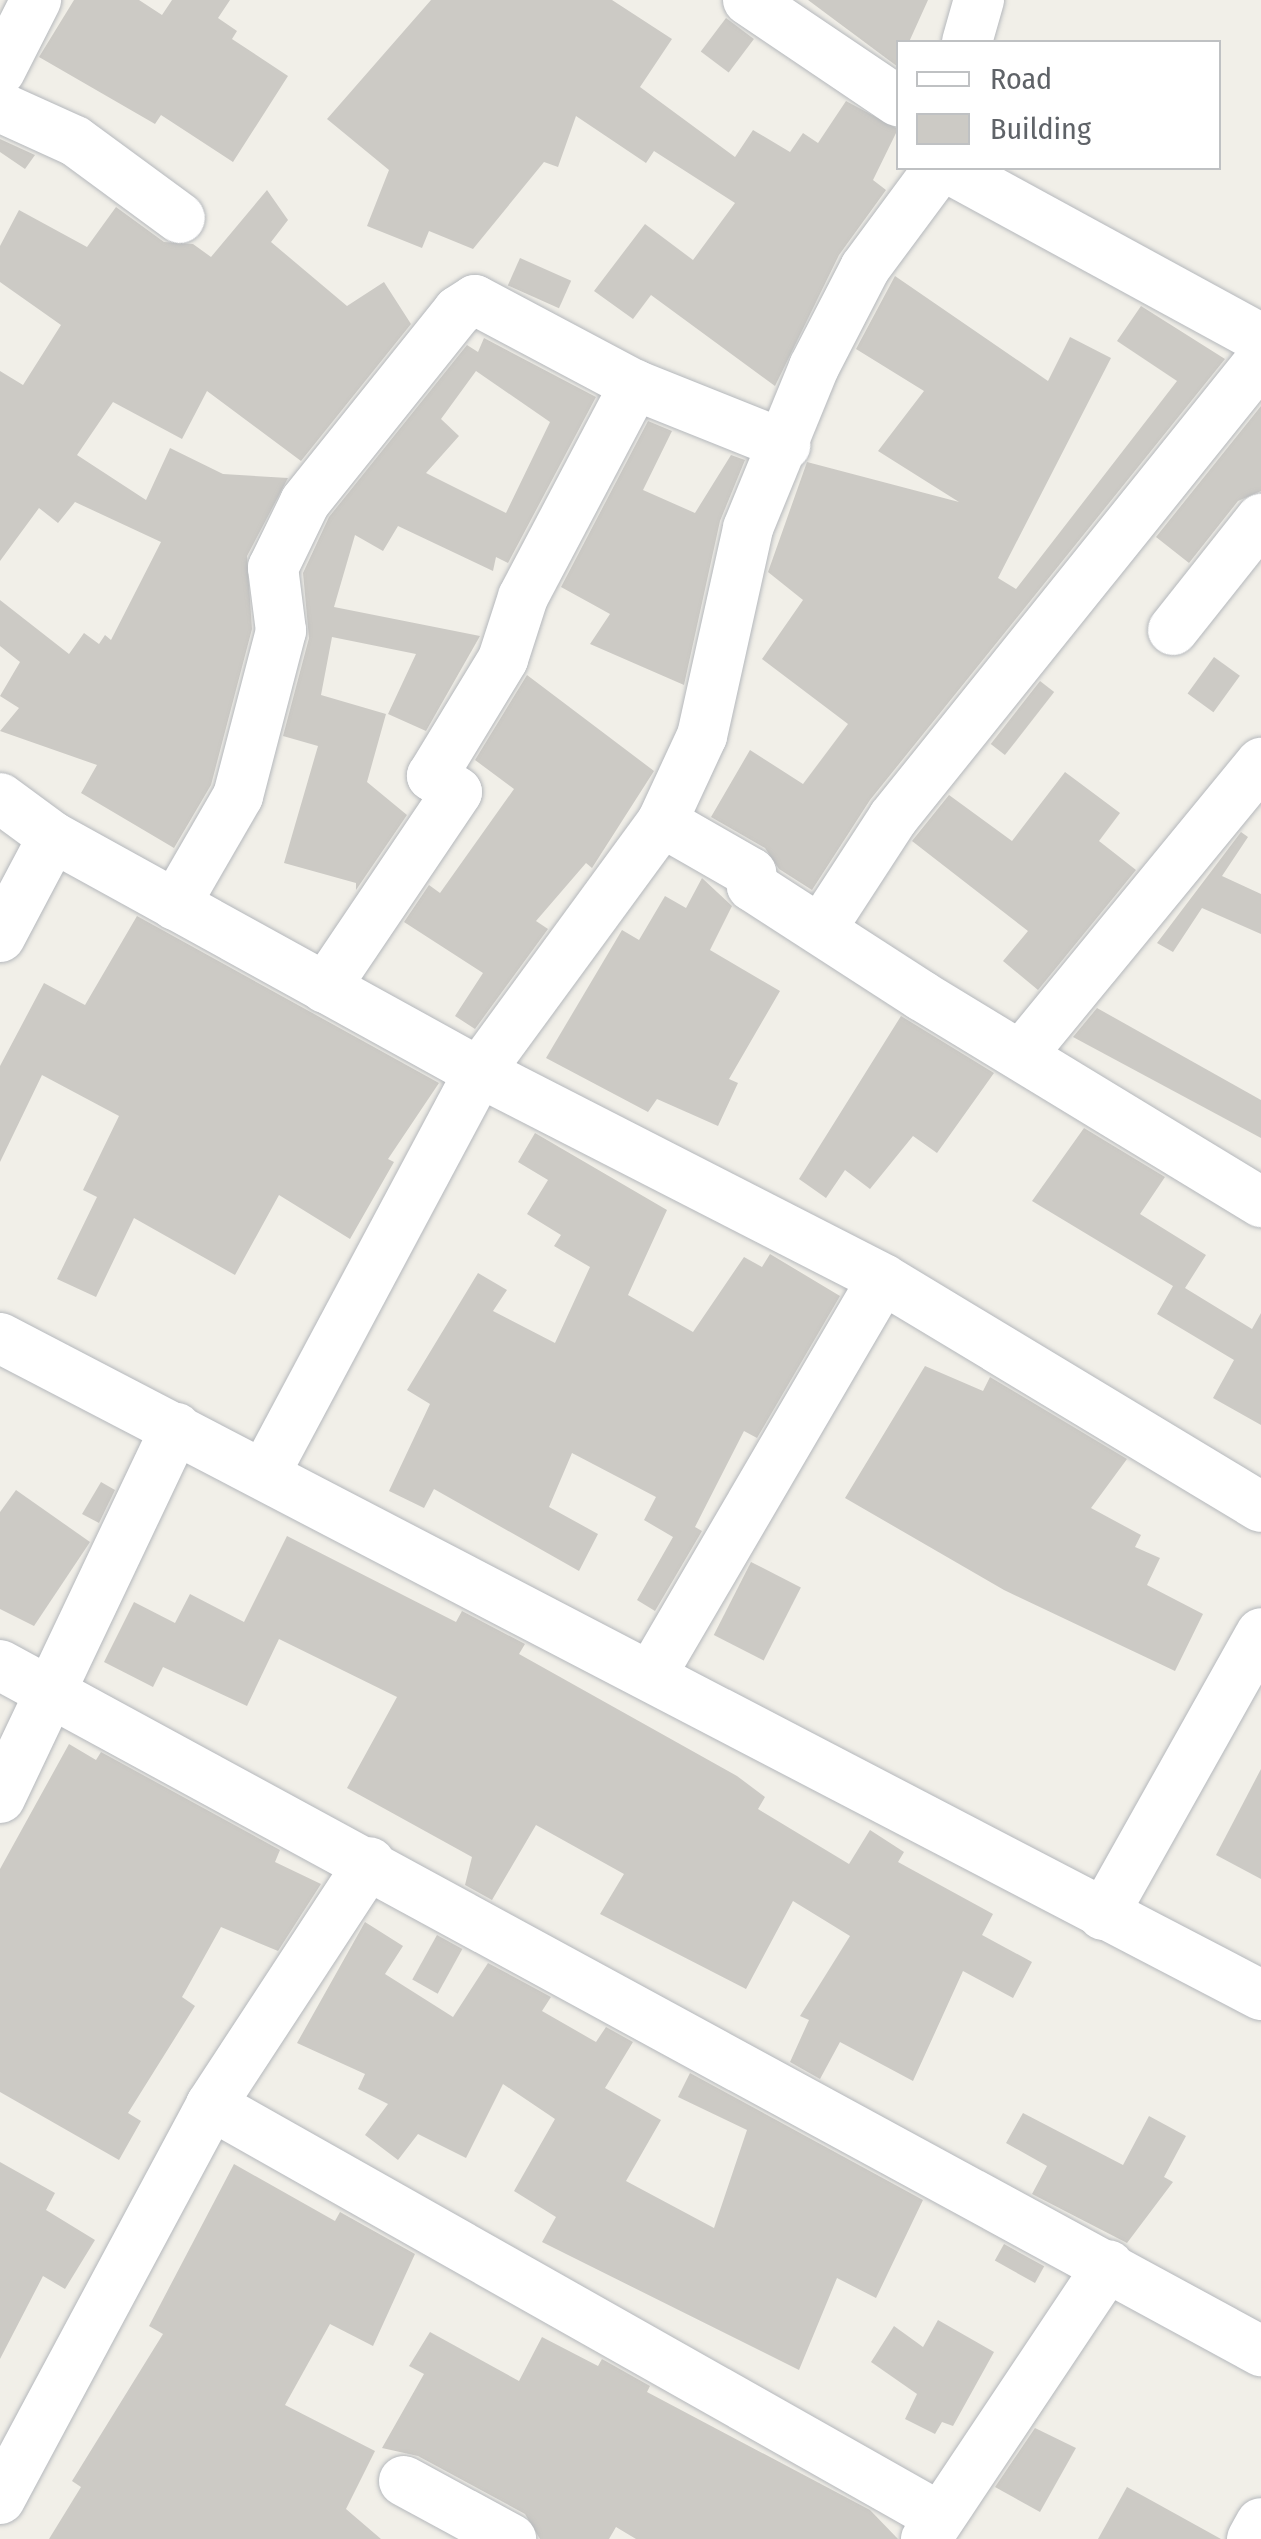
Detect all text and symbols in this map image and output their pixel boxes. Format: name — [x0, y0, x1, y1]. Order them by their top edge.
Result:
legend — [896, 40, 1221, 170]
text: Road — [990, 61, 1052, 97]
text: Building — [990, 111, 1091, 147]

